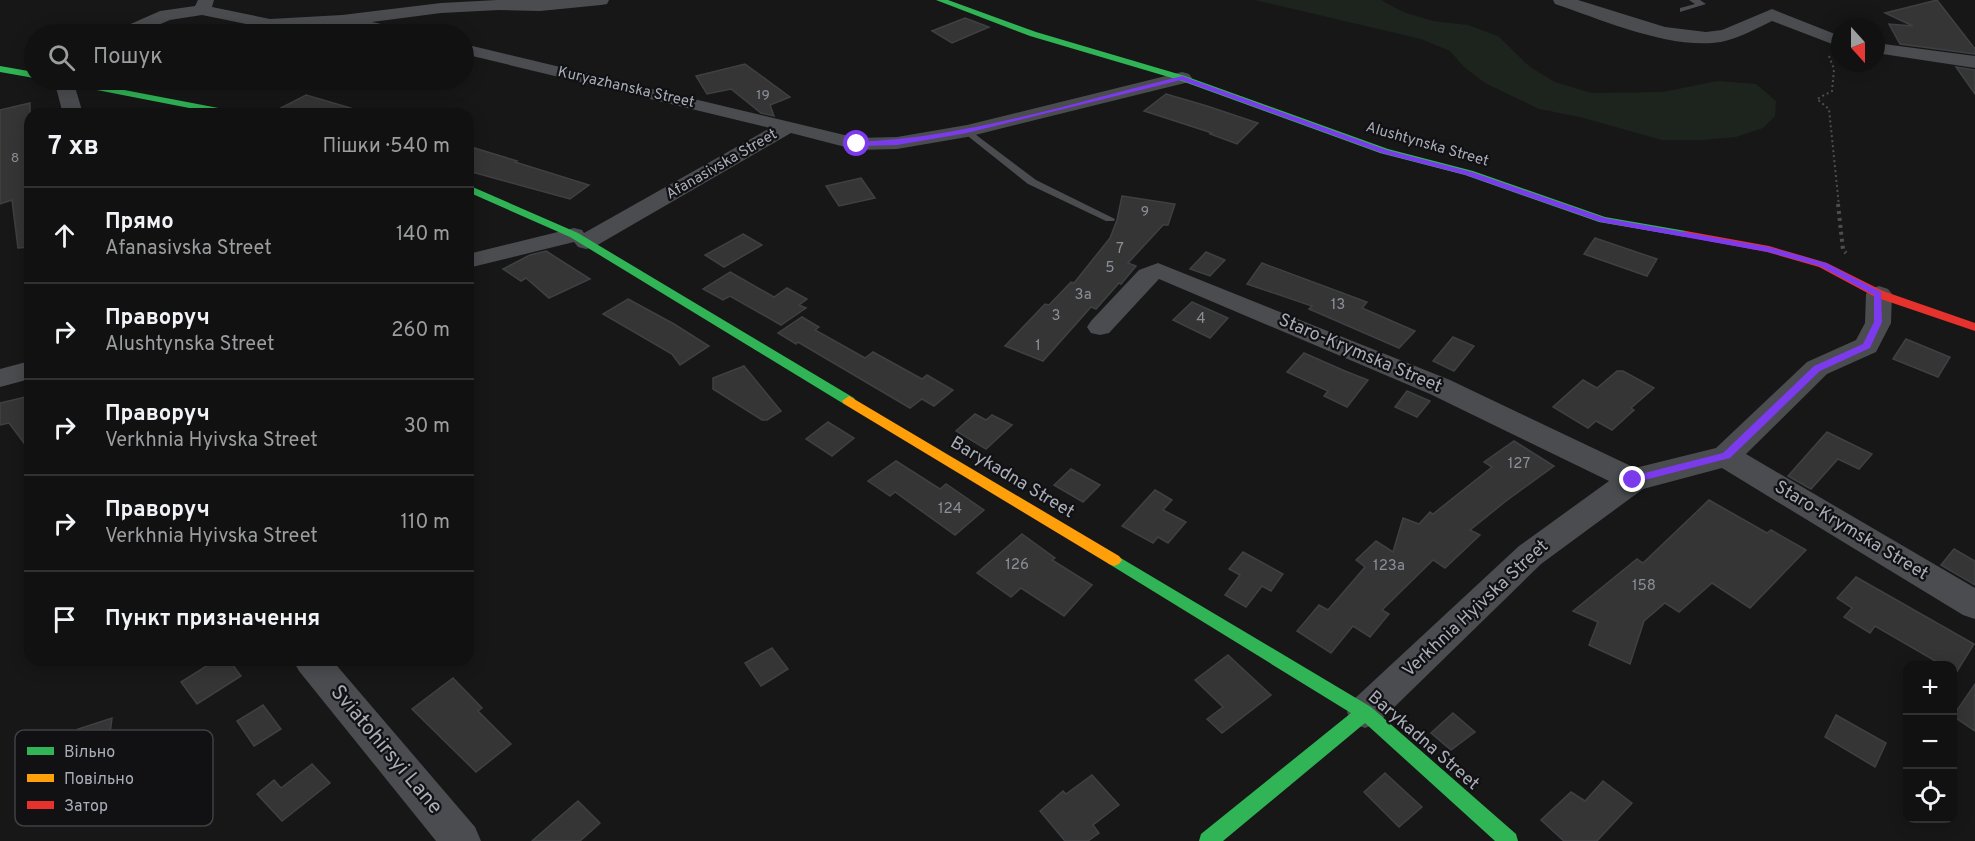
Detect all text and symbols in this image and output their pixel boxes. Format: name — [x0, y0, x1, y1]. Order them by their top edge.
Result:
north arrow — [1831, 18, 1885, 72]
search box — [24, 24, 474, 90]
icon: search — [45, 41, 78, 74]
text: Пошук — [93, 44, 163, 71]
street label: Kuryazhanska Street — [556, 63, 696, 113]
house number: 19 — [756, 87, 770, 104]
street label: Alushtynska Street — [1363, 118, 1491, 172]
street label: Afanasivska Street — [663, 126, 781, 204]
route start — [843, 130, 869, 156]
text: 7 хв — [48, 131, 99, 164]
text: Пішки · 540 m — [322, 134, 450, 160]
house number: 8 — [11, 150, 19, 167]
house number: 9 — [1141, 203, 1149, 220]
text: Прямо — [105, 209, 174, 236]
icon: ahead — [48, 219, 81, 252]
text: 140 m — [396, 222, 450, 248]
text: Afanasivska Street — [105, 236, 272, 262]
house number: 7 — [1116, 240, 1124, 259]
house number: 5 — [1105, 259, 1115, 278]
house number: 3а — [1074, 286, 1092, 305]
house number: 13 — [1331, 296, 1345, 315]
text: Праворуч — [105, 305, 210, 332]
house number: 3 — [1051, 307, 1061, 326]
street label: Staro-Krymska Street — [1275, 309, 1445, 399]
house number: 4 — [1196, 310, 1206, 329]
icon: right — [48, 315, 81, 348]
text: 260 m — [391, 318, 450, 344]
text: Alushtynska Street — [105, 332, 274, 358]
house number: 1 — [1035, 337, 1041, 356]
text: Праворуч — [105, 401, 210, 428]
icon: right — [48, 411, 81, 444]
text: 30 m — [404, 414, 450, 440]
text: Verkhnia Hyivska Street — [105, 428, 318, 454]
street label: Barykadna Street — [946, 432, 1078, 524]
house number: 127 — [1508, 455, 1530, 474]
route end — [1619, 466, 1645, 492]
street label: Staro-Krymska Street — [1770, 476, 1932, 586]
text: Праворуч — [105, 497, 210, 524]
house number: 124 — [938, 500, 962, 519]
icon: right — [48, 507, 81, 540]
text: 110 m — [401, 510, 450, 536]
text: Verkhnia Hyivska Street — [105, 524, 318, 550]
street label: Verkhnia Hyivska Street — [1398, 535, 1554, 683]
house number: 126 — [1005, 556, 1029, 575]
house number: 123а — [1373, 557, 1405, 576]
house number: 158 — [1632, 577, 1656, 596]
icon: arrive — [48, 603, 81, 636]
text: Пункт призначення — [105, 606, 320, 633]
map controls — [1903, 661, 1957, 823]
button: + — [1903, 661, 1957, 715]
street label: Sviatohirsyi Lane — [324, 680, 448, 820]
street label: Barykadna Street — [1362, 686, 1484, 796]
button: − — [1903, 715, 1957, 769]
legend — [15, 730, 213, 826]
text: Вільно — [64, 743, 115, 763]
button: locate — [1903, 769, 1957, 823]
text: Повільно — [64, 770, 134, 790]
text: Затор — [64, 797, 108, 817]

